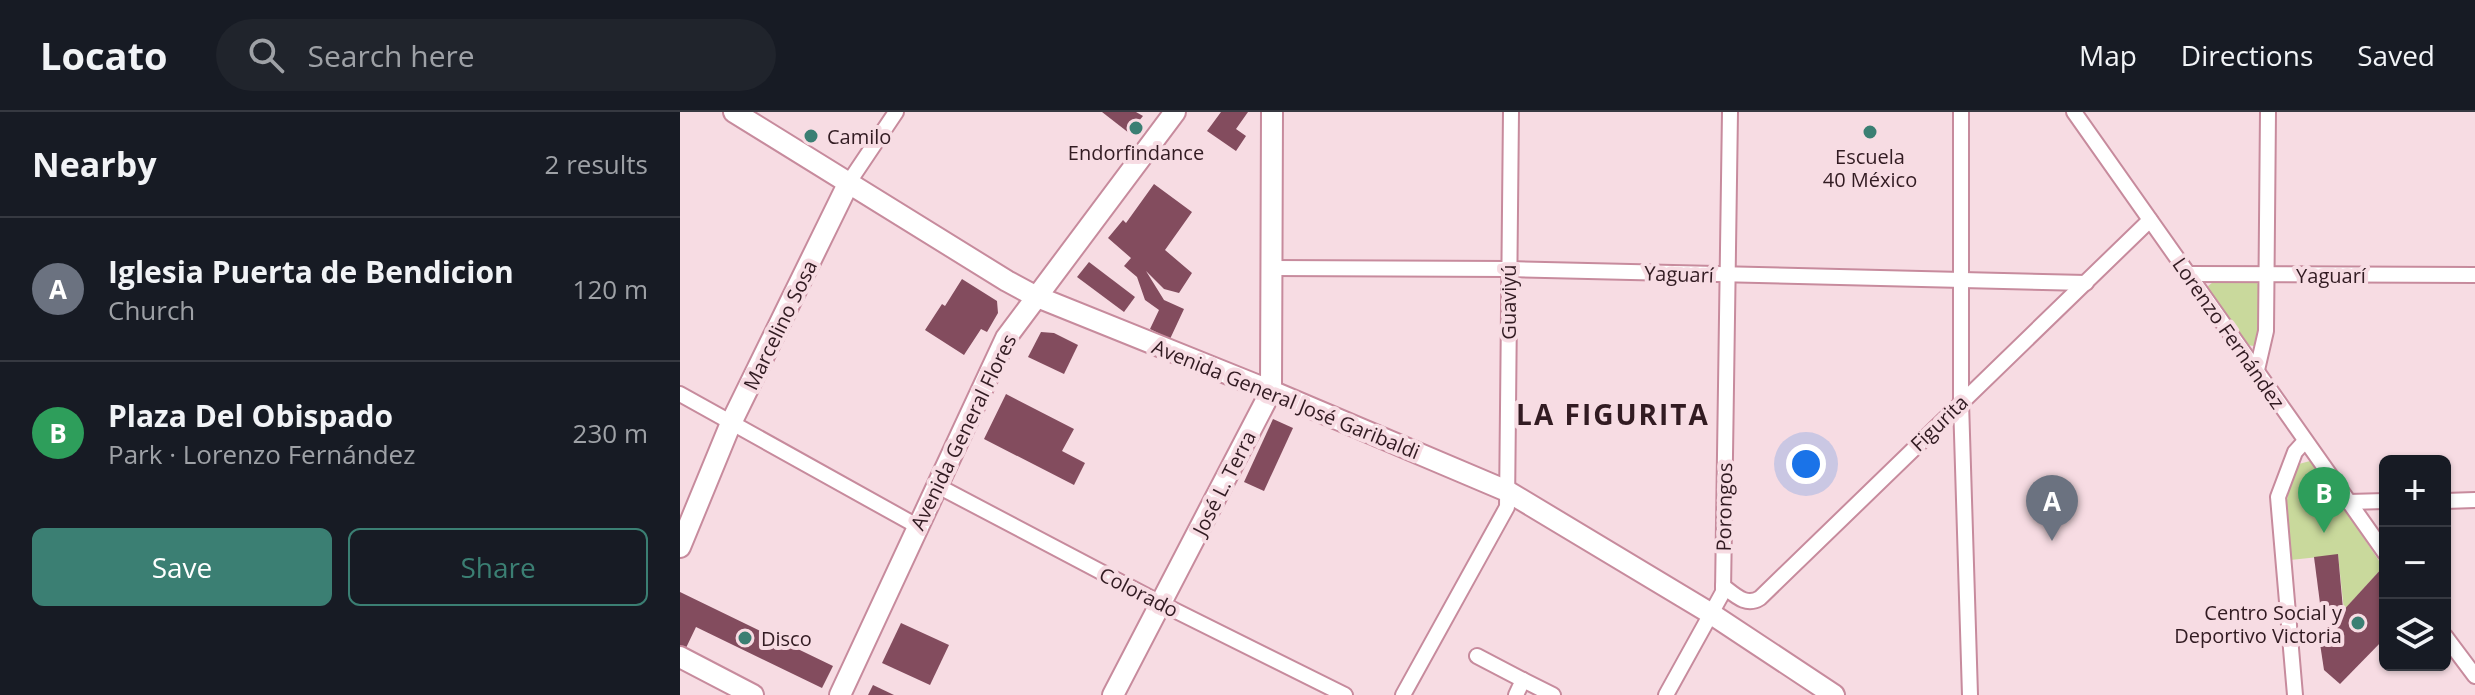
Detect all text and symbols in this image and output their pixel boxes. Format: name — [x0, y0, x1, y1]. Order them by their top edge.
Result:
search box — [216, 19, 776, 91]
text: Locato — [40, 29, 168, 81]
icon: search — [244, 33, 288, 77]
text: Search here — [308, 35, 475, 76]
text: Map — [2079, 36, 2137, 74]
text: Directions — [2181, 36, 2313, 74]
text: Saved — [2357, 36, 2435, 74]
marker: Endorfindance — [1127, 119, 1145, 137]
place label: Camilo — [827, 123, 891, 150]
marker: Escuela 40 México — [1861, 123, 1879, 141]
marker: Camilo — [802, 127, 820, 145]
place label: Endorfindance — [1068, 139, 1204, 166]
text: Nearby — [32, 141, 157, 187]
place label: Escuela 40 México — [1823, 143, 1917, 193]
text: 2 results — [545, 146, 648, 182]
text: Iglesia Puerta de Bendicion — [108, 251, 514, 292]
street label: Lorenzo Fernández — [2167, 252, 2291, 414]
street label: Marcelino Sosa — [737, 256, 823, 394]
street label: Yaguarí — [1644, 259, 1715, 289]
street label: Yaguarí — [2296, 262, 2367, 289]
street label: Guaviyú — [1495, 264, 1522, 340]
text: A — [49, 271, 67, 307]
text: 120 m — [573, 271, 648, 307]
text: Church — [108, 292, 195, 328]
street label: Avenida General Flores — [904, 330, 1022, 534]
street label: Avenida General José Garibaldi — [1148, 333, 1424, 465]
street label: Figurita — [1904, 389, 1974, 457]
text: Plaza Del Obispado — [108, 395, 393, 436]
district label: LA FIGURITA — [1516, 395, 1710, 433]
text: B — [49, 415, 67, 451]
text: 230 m — [573, 415, 648, 451]
street label: José L. Terra — [1185, 426, 1262, 542]
text: Park · Lorenzo Fernández — [108, 436, 415, 472]
your location — [1786, 444, 1826, 484]
map controls — [2379, 455, 2451, 671]
button: + — [2379, 455, 2451, 527]
street label: Porongos — [1710, 462, 1738, 552]
pin: B — [2298, 467, 2350, 533]
pin: A — [2026, 475, 2078, 541]
button: − — [2379, 527, 2451, 599]
button: Save — [32, 528, 332, 606]
button: Share — [348, 528, 648, 606]
street label: Colorado — [1095, 561, 1183, 623]
place label: Centro Social y Deportivo Victoria — [2174, 599, 2343, 649]
button: layers — [2379, 599, 2451, 671]
marker: Centro Social y Deportivo Victoria — [2349, 614, 2367, 632]
place label: Disco — [761, 625, 812, 652]
marker: Disco — [736, 629, 754, 647]

